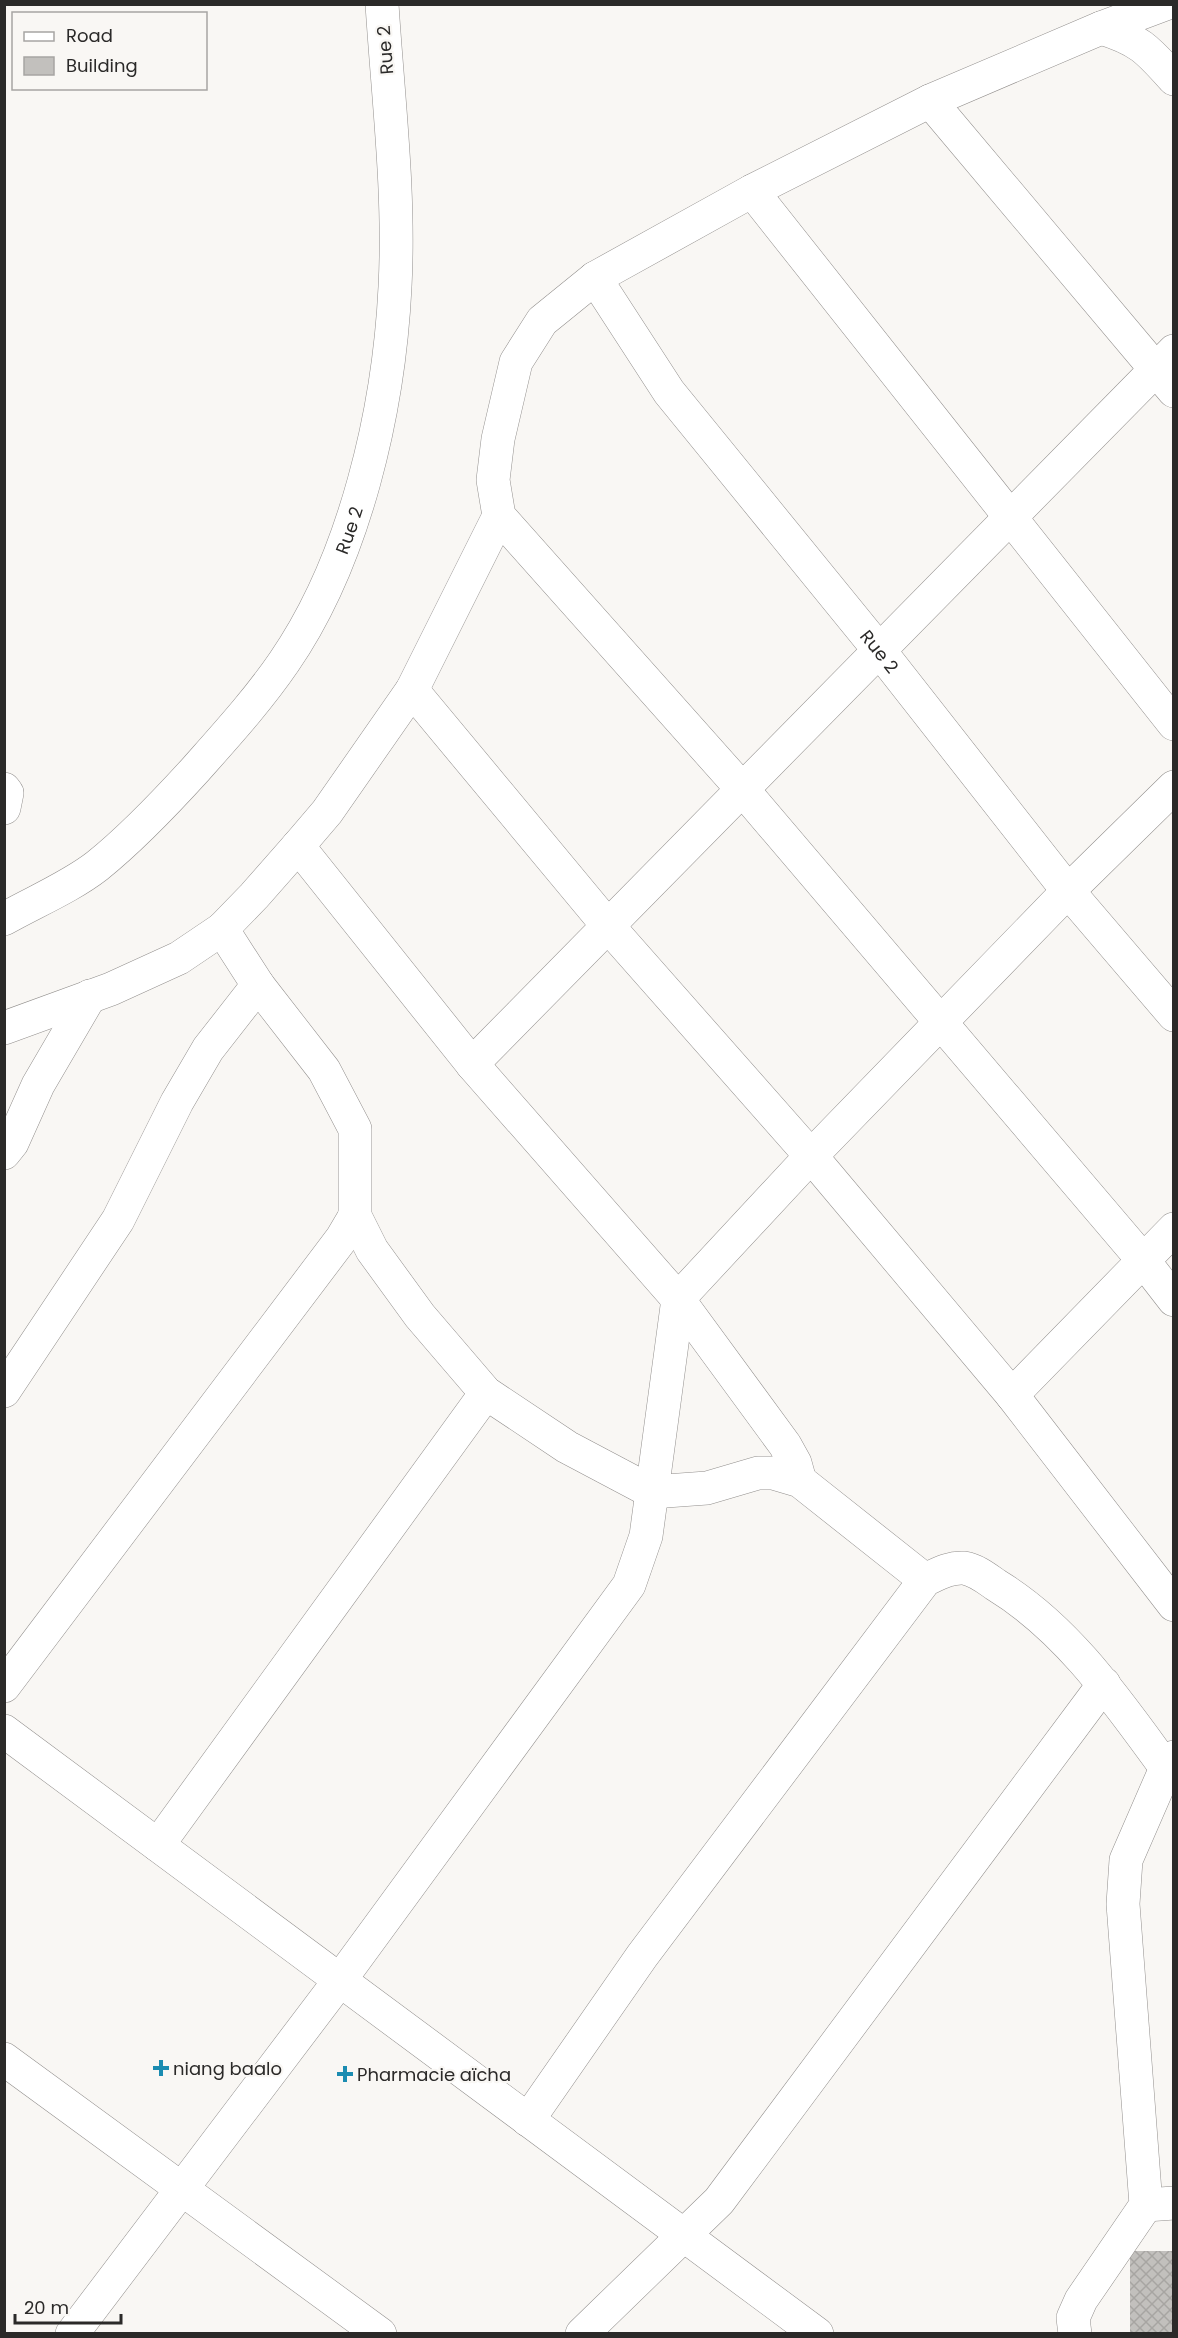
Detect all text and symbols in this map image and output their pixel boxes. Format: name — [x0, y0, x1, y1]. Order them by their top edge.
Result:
legend — [12, 12, 207, 90]
text: Road — [66, 23, 113, 48]
street label: Rue 2 — [371, 25, 399, 75]
text: Building — [66, 53, 138, 78]
street label: Rue 2 — [329, 503, 368, 557]
street label: Rue 2 — [855, 624, 905, 678]
place label: niang baalo — [173, 2056, 282, 2081]
marker: niang baalo — [154, 2061, 168, 2075]
place label: Pharmacie aïcha — [357, 2062, 511, 2087]
marker: Pharmacie aïcha — [338, 2067, 352, 2081]
scale bar — [15, 2287, 122, 2325]
text: 20 m — [24, 2295, 69, 2320]

